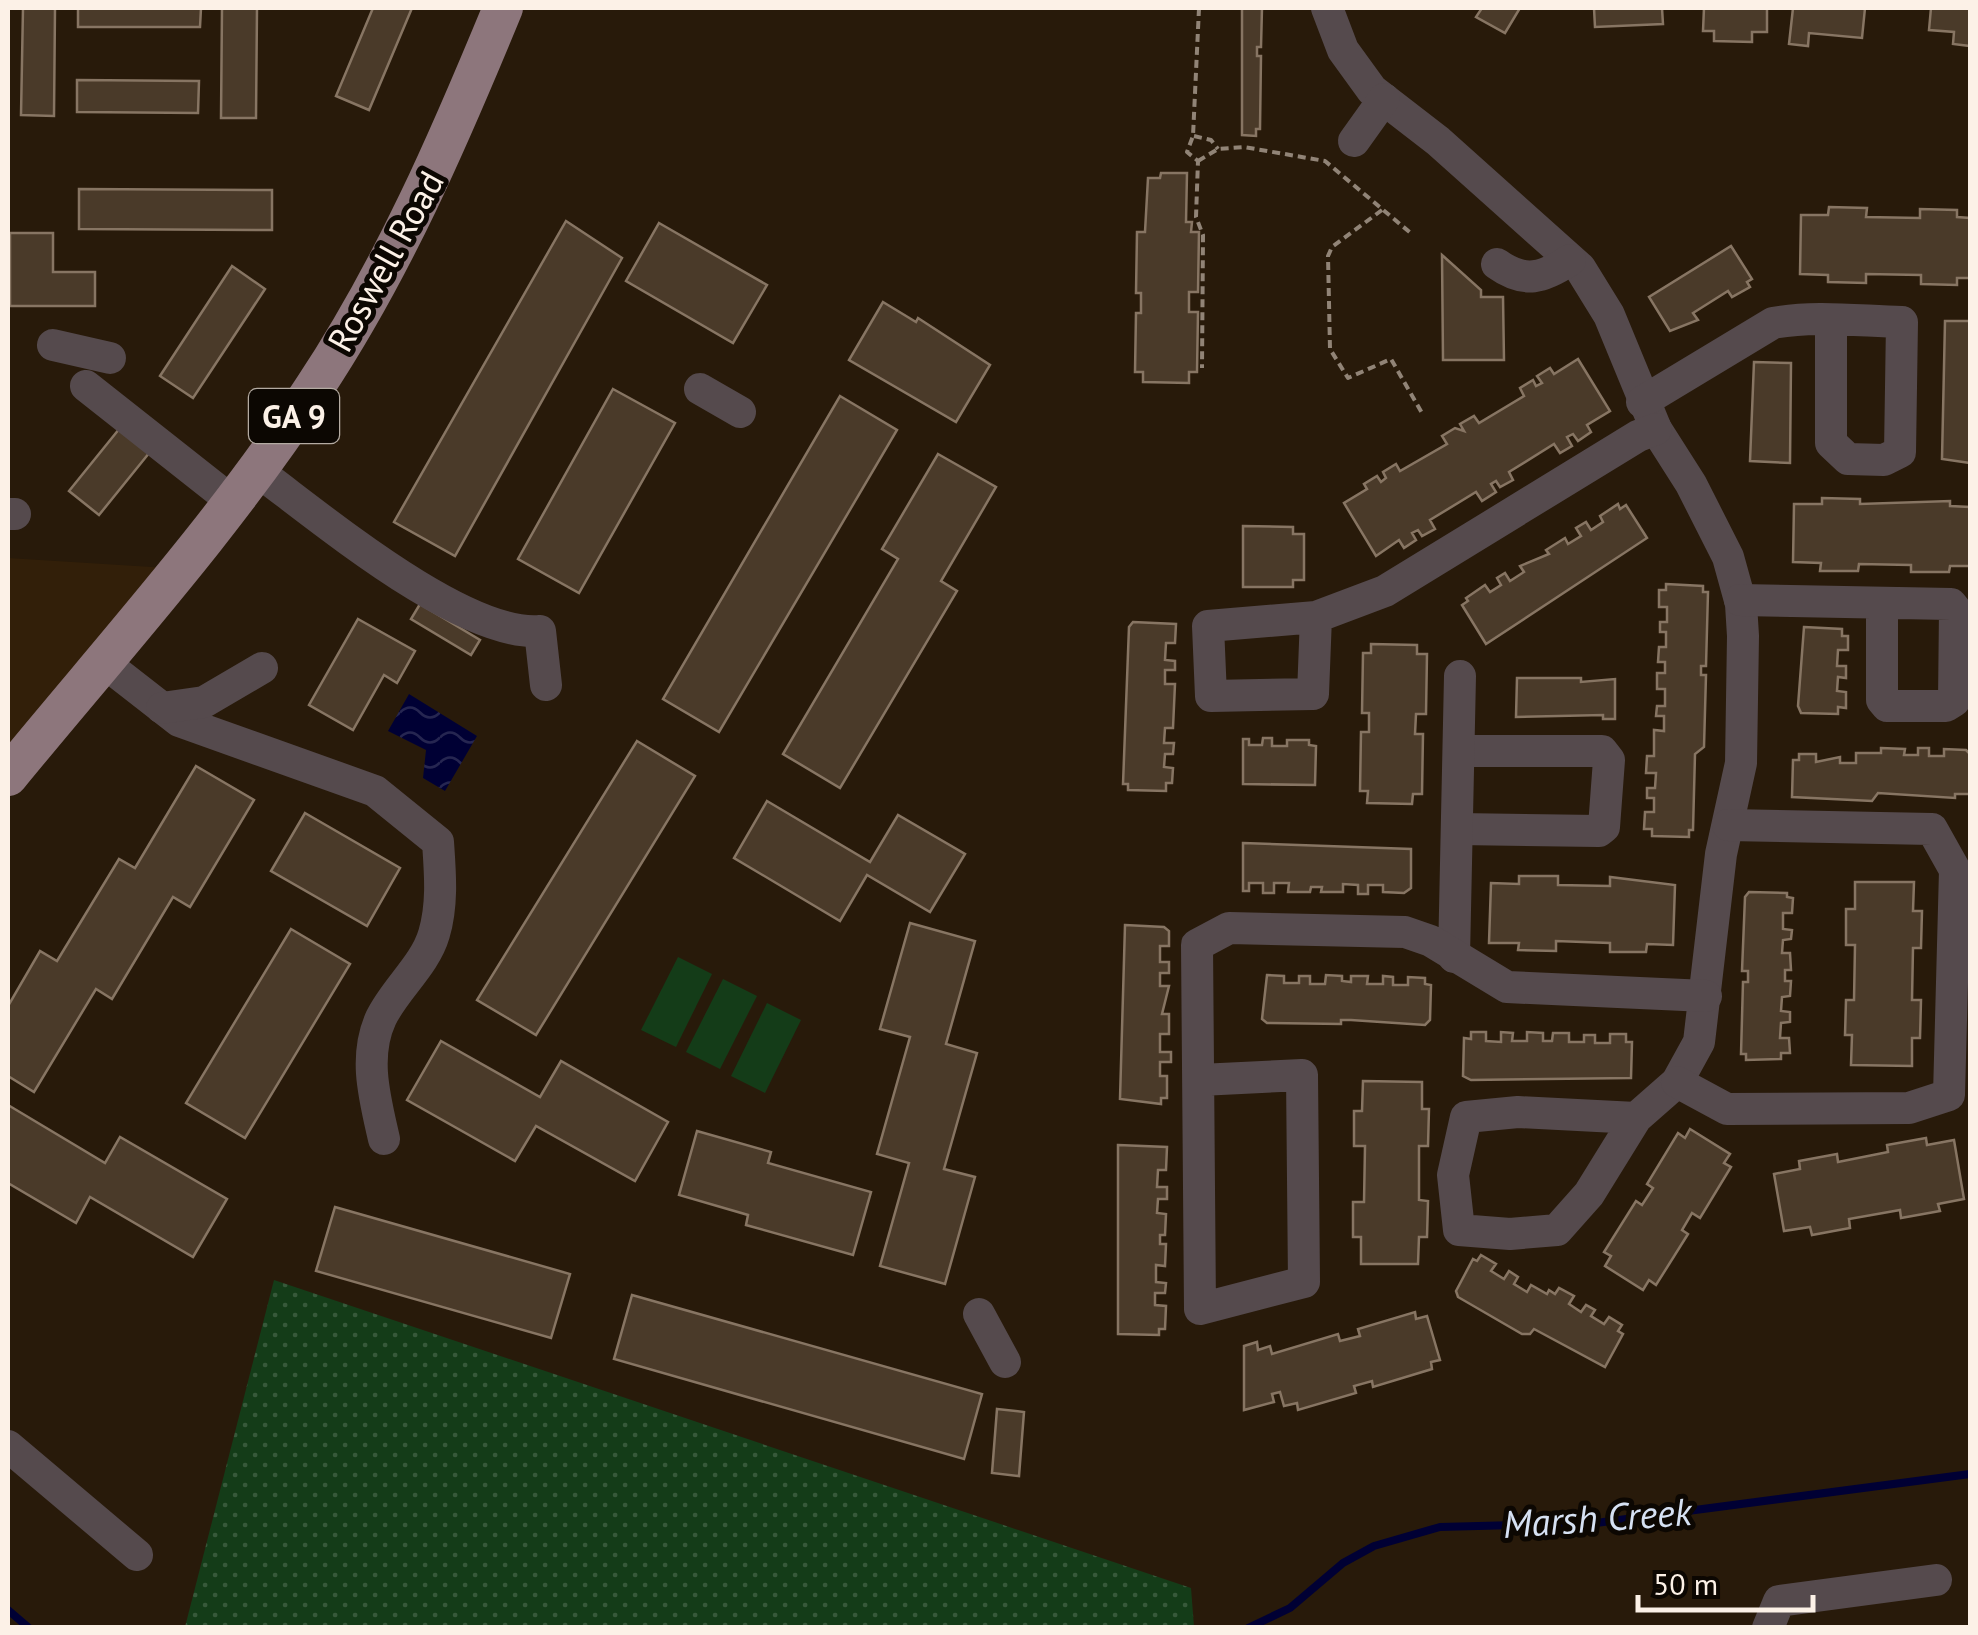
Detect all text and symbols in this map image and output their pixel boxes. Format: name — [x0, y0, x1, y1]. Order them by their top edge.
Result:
street label: Roswell Road — [316, 163, 454, 359]
road number: GA 9 — [249, 389, 339, 443]
water label: Marsh Creek — [1501, 1486, 1695, 1548]
scale bar — [1638, 1550, 1813, 1612]
text: 50 m — [1653, 1564, 1718, 1603]

